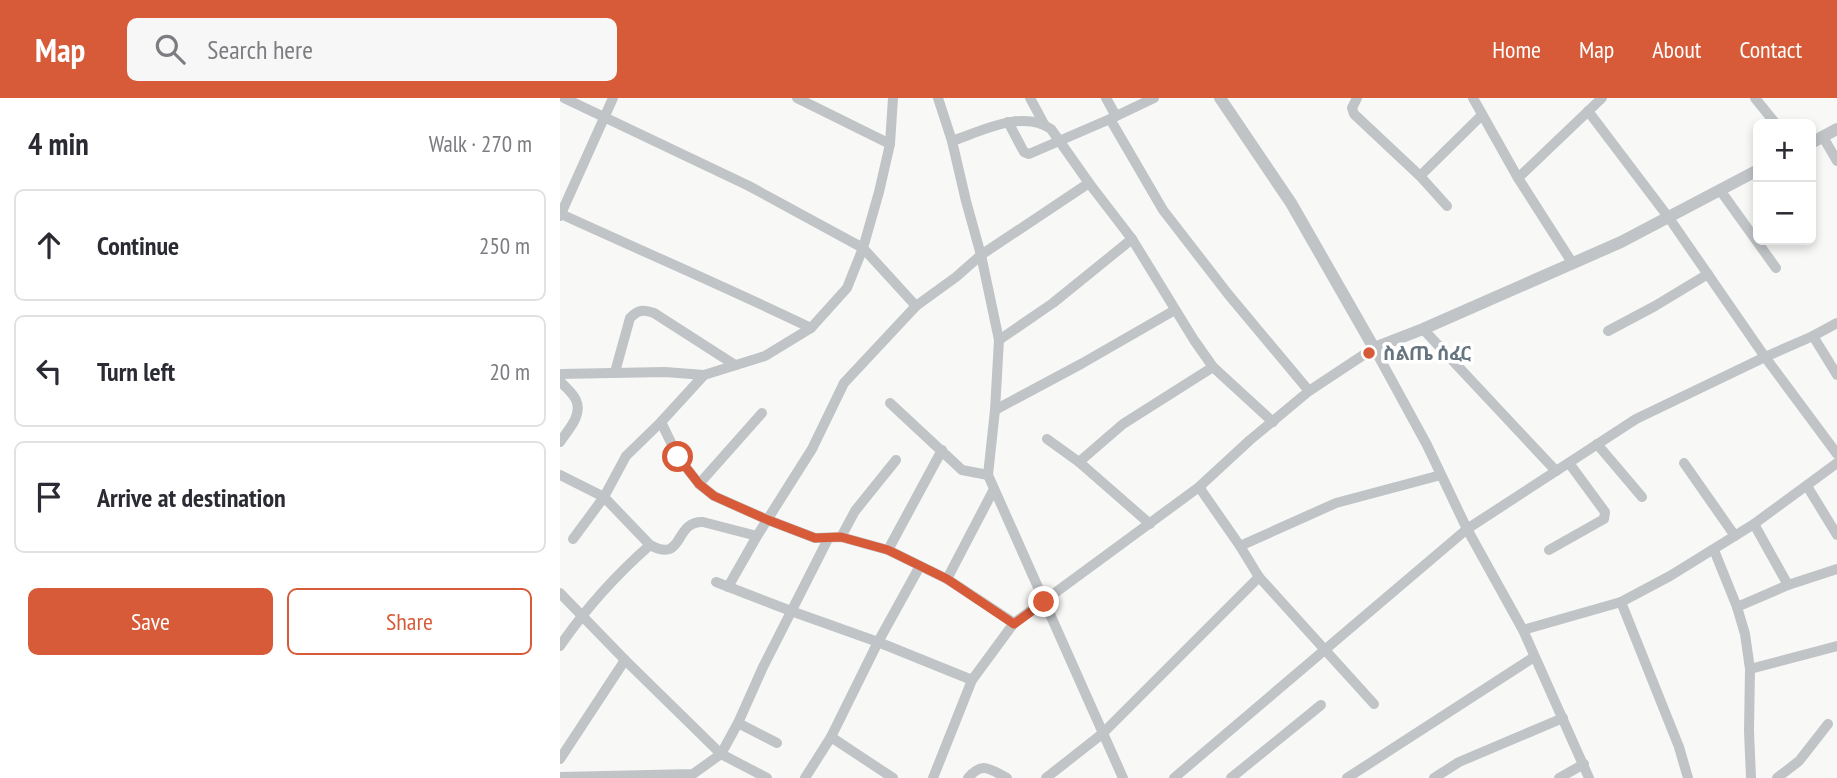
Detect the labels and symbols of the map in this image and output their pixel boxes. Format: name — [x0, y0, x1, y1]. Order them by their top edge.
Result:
place label: ስልጤ ሰፈር — [1383, 341, 1472, 365]
marker: ስልጤ ሰፈር — [1361, 345, 1377, 361]
route start — [662, 441, 693, 472]
route end — [1028, 586, 1059, 617]

